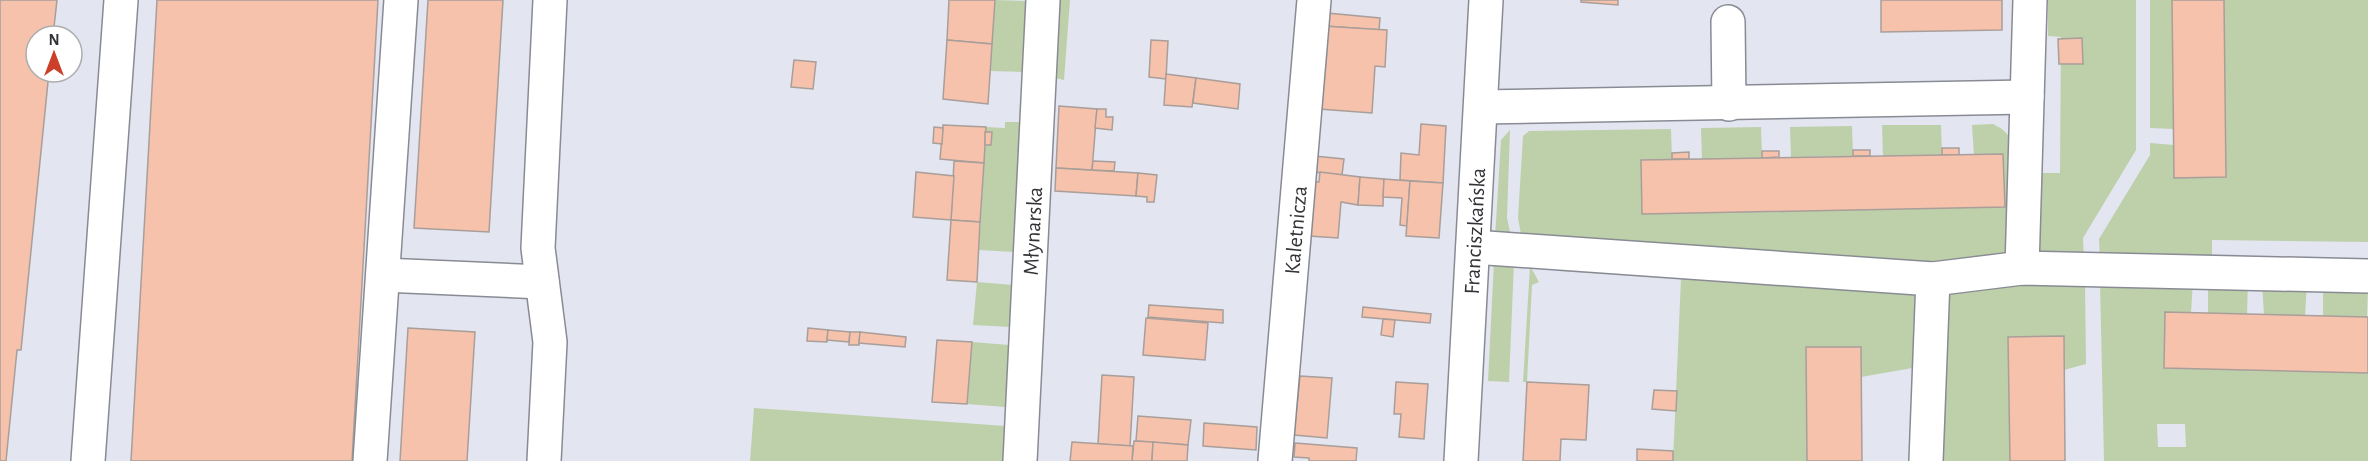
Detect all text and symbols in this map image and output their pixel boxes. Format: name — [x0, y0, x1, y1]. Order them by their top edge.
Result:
north arrow — [24, 24, 84, 84]
text: N — [48, 32, 60, 48]
street label: Franciszkańska — [1461, 167, 1489, 295]
street label: Kaletnicza — [1281, 185, 1311, 275]
street label: Młynarska — [1020, 186, 1046, 276]

